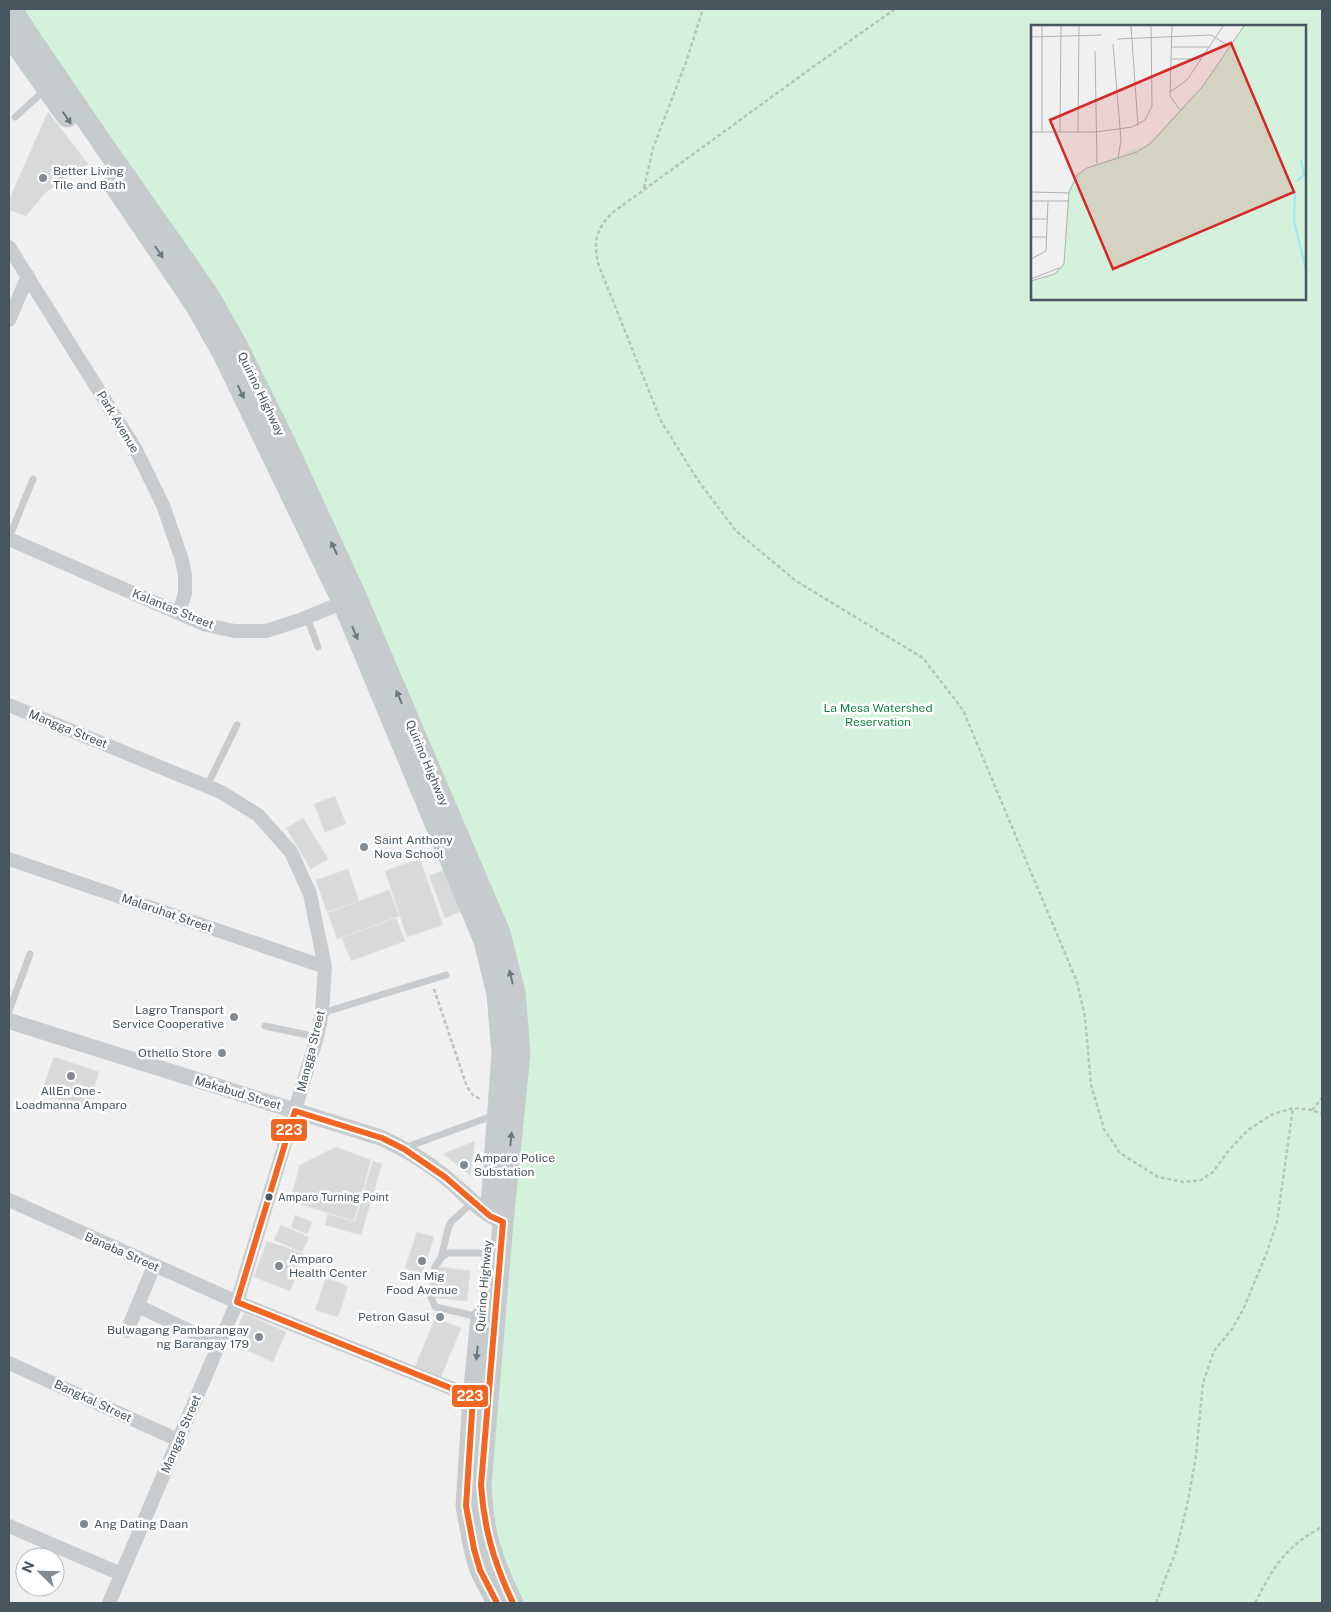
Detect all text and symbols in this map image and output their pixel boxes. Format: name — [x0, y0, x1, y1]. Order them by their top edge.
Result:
inset map — [1031, 25, 1306, 300]
one-way arrow — [62, 111, 72, 125]
place label: Better Living Tile and Bath — [53, 164, 126, 192]
marker: Better Living Tile and Bath — [37, 172, 49, 184]
one-way arrow — [155, 245, 164, 258]
street label: Quirino Highway — [235, 350, 288, 439]
one-way arrow — [237, 384, 246, 399]
street label: Park Avenue — [94, 389, 142, 456]
one-way arrow — [329, 541, 337, 555]
street label: Kalantas Street — [130, 586, 216, 632]
one-way arrow — [352, 626, 360, 641]
one-way arrow — [395, 689, 403, 704]
park label: La Mesa Watershed Reservation — [823, 701, 933, 729]
street label: Mangga Street — [27, 707, 110, 751]
street label: Quirino Highway — [403, 718, 452, 808]
place label: Saint Anthony Nova School — [374, 833, 453, 861]
marker: Saint Anthony Nova School — [358, 841, 370, 853]
street label: Malaruhat Street — [120, 891, 215, 935]
one-way arrow — [507, 970, 515, 985]
place label: Lagro Transport Service Cooperative — [112, 1003, 224, 1031]
street label: Mangga Street — [294, 1009, 328, 1093]
marker: Lagro Transport Service Cooperative — [228, 1011, 240, 1023]
place label: Othello Store — [138, 1046, 212, 1060]
marker: Othello Store — [216, 1047, 228, 1059]
marker: AllEn One - Loadmanna Amparo — [65, 1070, 77, 1082]
street label: Makabud Street — [193, 1073, 283, 1113]
place label: AllEn One - Loadmanna Amparo — [15, 1084, 127, 1112]
line badge: 223 — [270, 1118, 308, 1142]
text: 223 — [275, 1122, 303, 1138]
one-way arrow — [508, 1130, 516, 1146]
place label: Amparo Police Substation — [474, 1151, 555, 1179]
marker: Amparo Police Substation — [458, 1159, 470, 1171]
place label: Amparo Turning Point — [278, 1191, 389, 1203]
marker: Amparo Turning Point — [264, 1192, 274, 1202]
street label: Banaba Street — [83, 1229, 162, 1275]
street label: Quirino Highway — [473, 1239, 495, 1332]
place label: Amparo Health Center — [289, 1252, 367, 1280]
marker: San Mig Food Avenue — [416, 1255, 428, 1267]
marker: Amparo Health Center — [273, 1260, 285, 1272]
place label: San Mig Food Avenue — [386, 1269, 458, 1297]
place label: Petron Gasul — [358, 1310, 430, 1324]
marker: Petron Gasul — [434, 1311, 446, 1323]
place label: Bulwagang Pambarangay ng Barangay 179 — [107, 1323, 250, 1351]
marker: Bulwagang Pambarangay ng Barangay 179 — [253, 1331, 265, 1343]
one-way arrow — [473, 1345, 481, 1361]
street label: Bangkal Street — [52, 1377, 134, 1425]
line badge: 223 — [451, 1384, 489, 1408]
text: 223 — [456, 1388, 484, 1404]
street label: Mangga Street — [158, 1393, 204, 1475]
place label: Ang Dating Daan — [94, 1517, 188, 1531]
marker: Ang Dating Daan — [78, 1518, 90, 1530]
north arrow — [15, 1547, 65, 1597]
text: N — [19, 1559, 38, 1575]

